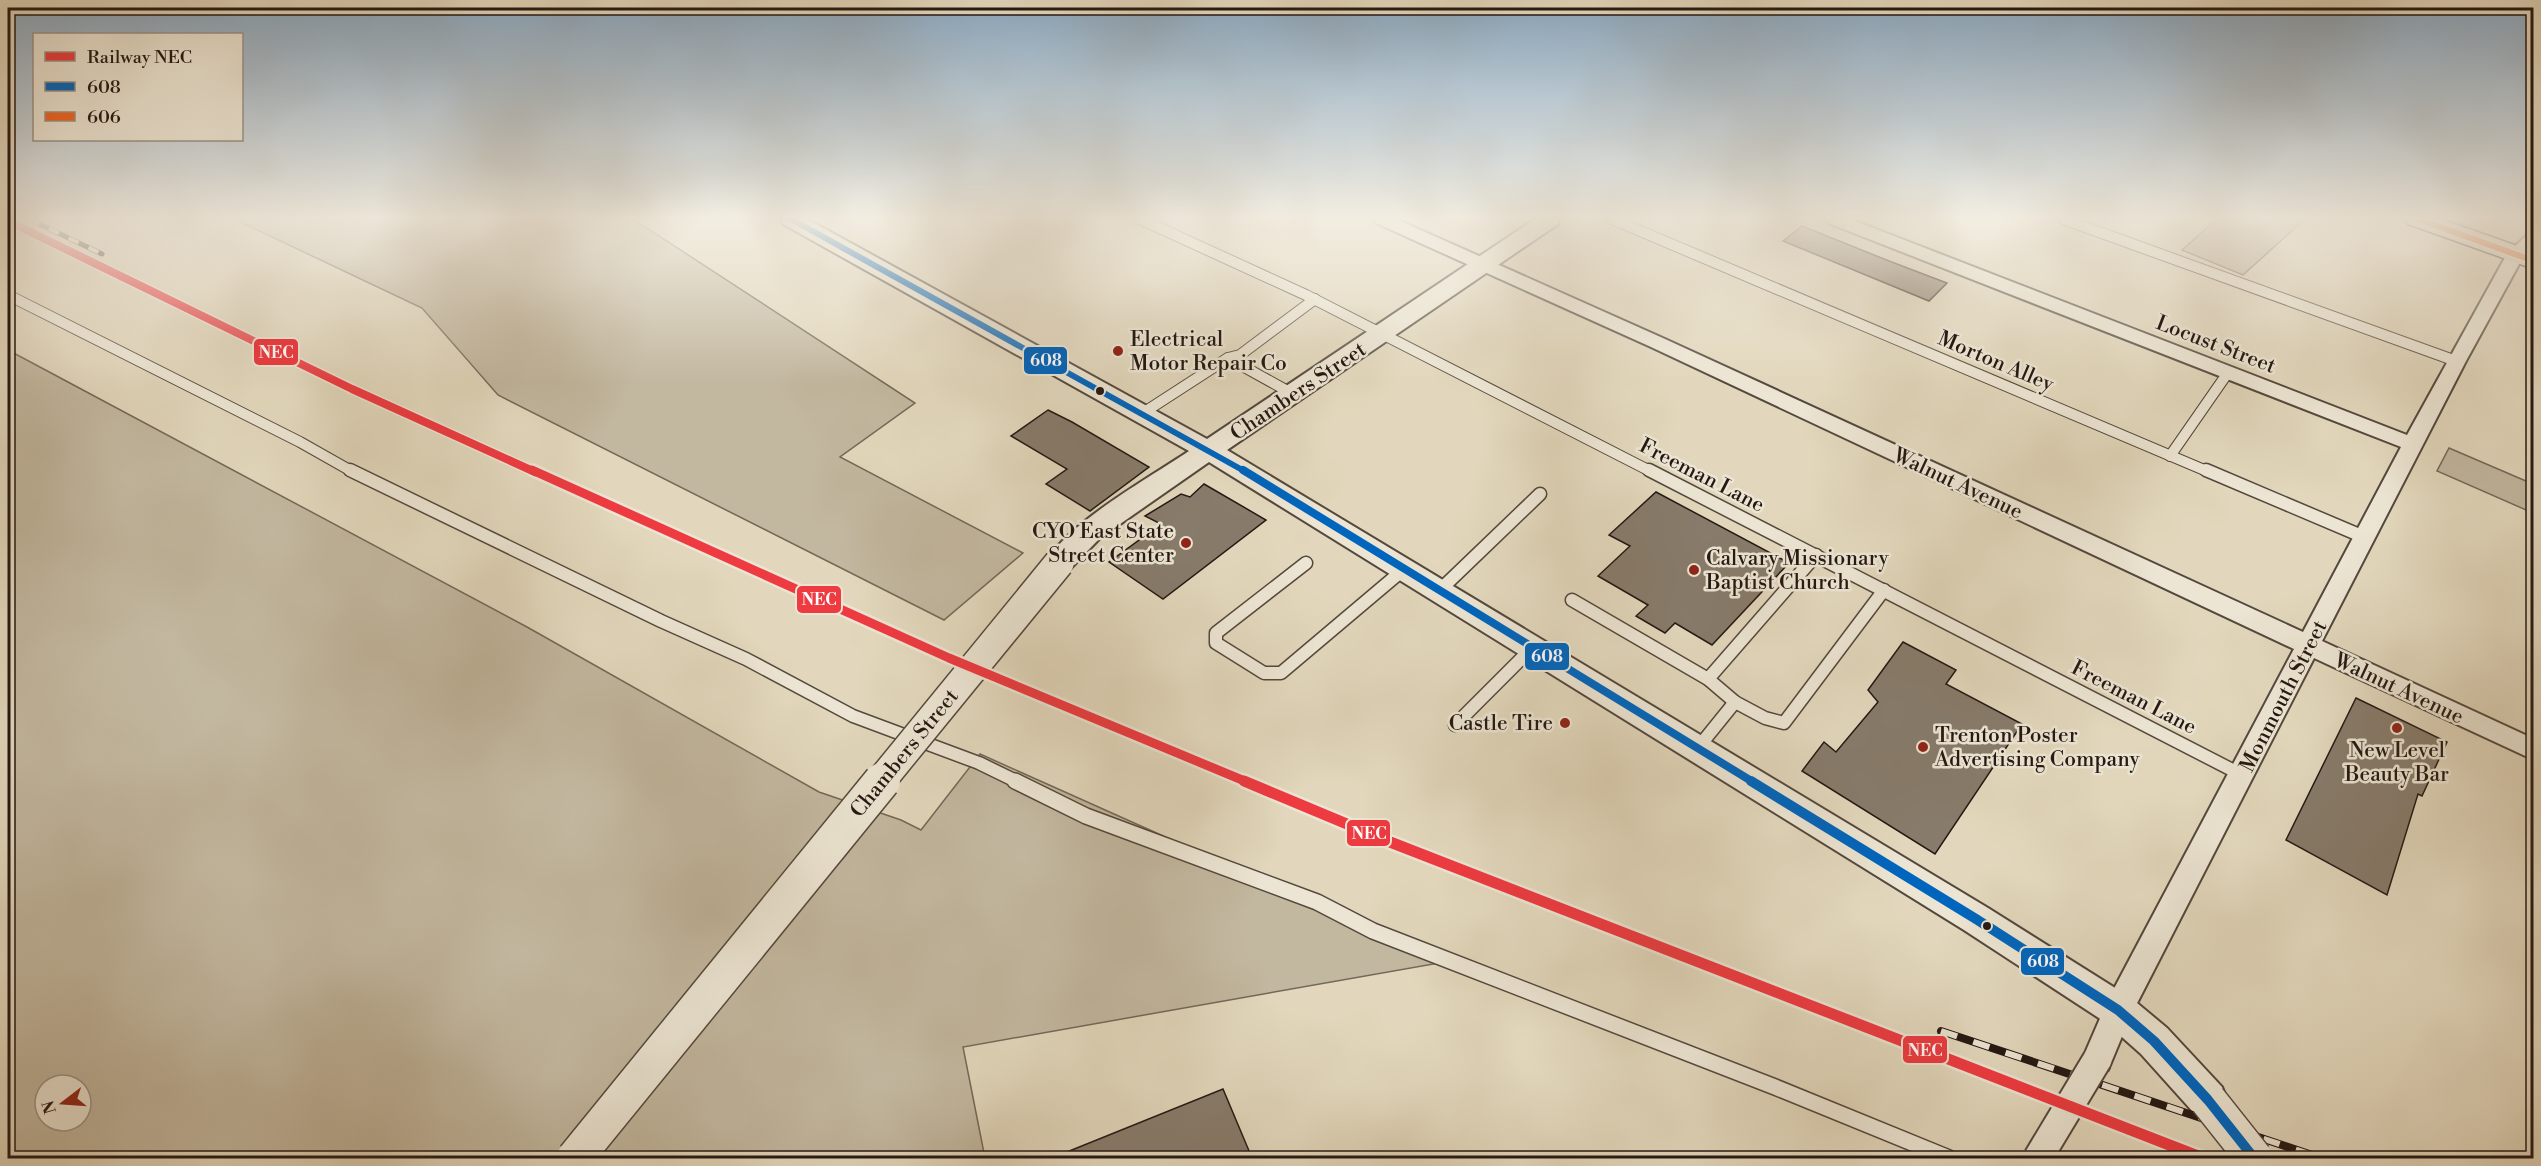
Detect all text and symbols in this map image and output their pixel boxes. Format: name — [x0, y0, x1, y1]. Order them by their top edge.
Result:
legend — [33, 33, 243, 141]
text: Railway NEC — [87, 46, 192, 69]
text: 608 — [87, 76, 121, 99]
text: 606 — [87, 106, 121, 129]
street label: Locust Street — [2152, 310, 2280, 380]
street label: Morton Alley — [1934, 326, 2058, 398]
place label: Electrical Motor Repair Co — [1130, 327, 1287, 377]
street label: Chambers Street — [1226, 337, 1372, 447]
line badge: NEC — [253, 338, 299, 366]
text: NEC — [258, 343, 294, 363]
marker: Electrical Motor Repair Co — [1111, 344, 1125, 358]
line badge: 608 — [1023, 346, 1068, 375]
text: 608 — [1030, 351, 1062, 371]
unlabelled marker — [1094, 385, 1106, 397]
street label: Freeman Lane — [1635, 433, 1769, 519]
street label: Walnut Avenue — [1888, 442, 2027, 525]
place label: CYO East State Street Center — [1032, 519, 1174, 569]
marker: CYO East State Street Center — [1179, 536, 1193, 550]
place label: Calvary Missionary Baptist Church — [1705, 546, 1889, 596]
marker: Calvary Missionary Baptist Church — [1687, 563, 1701, 577]
line badge: NEC — [796, 585, 842, 614]
text: NEC — [801, 590, 837, 610]
street label: Monmouth Street — [2234, 616, 2334, 777]
line badge: 608 — [1524, 642, 1570, 671]
text: 608 — [1531, 647, 1563, 667]
street label: Walnut Avenue — [2329, 647, 2468, 730]
street label: Freeman Lane — [2067, 655, 2201, 741]
street label: Chambers Street — [845, 684, 965, 823]
place label: Castle Tire — [1449, 711, 1553, 737]
marker: Castle Tire — [1558, 716, 1572, 730]
marker: New Level Beauty Bar — [2390, 721, 2404, 735]
place label: Trenton Poster Advertising Company — [1934, 723, 2141, 773]
place label: New Level Beauty Bar — [2344, 738, 2449, 788]
marker: Trenton Poster Advertising Company — [1916, 740, 1930, 754]
line badge: NEC — [1346, 819, 1391, 847]
text: NEC — [1351, 824, 1387, 844]
unlabelled marker — [1981, 920, 1993, 932]
line badge: 608 — [2020, 947, 2065, 976]
text: 608 — [2027, 952, 2059, 972]
line badge: NEC — [1902, 1035, 1948, 1064]
text: NEC — [1907, 1041, 1943, 1061]
north arrow — [33, 1073, 93, 1133]
text: N — [38, 1098, 61, 1116]

